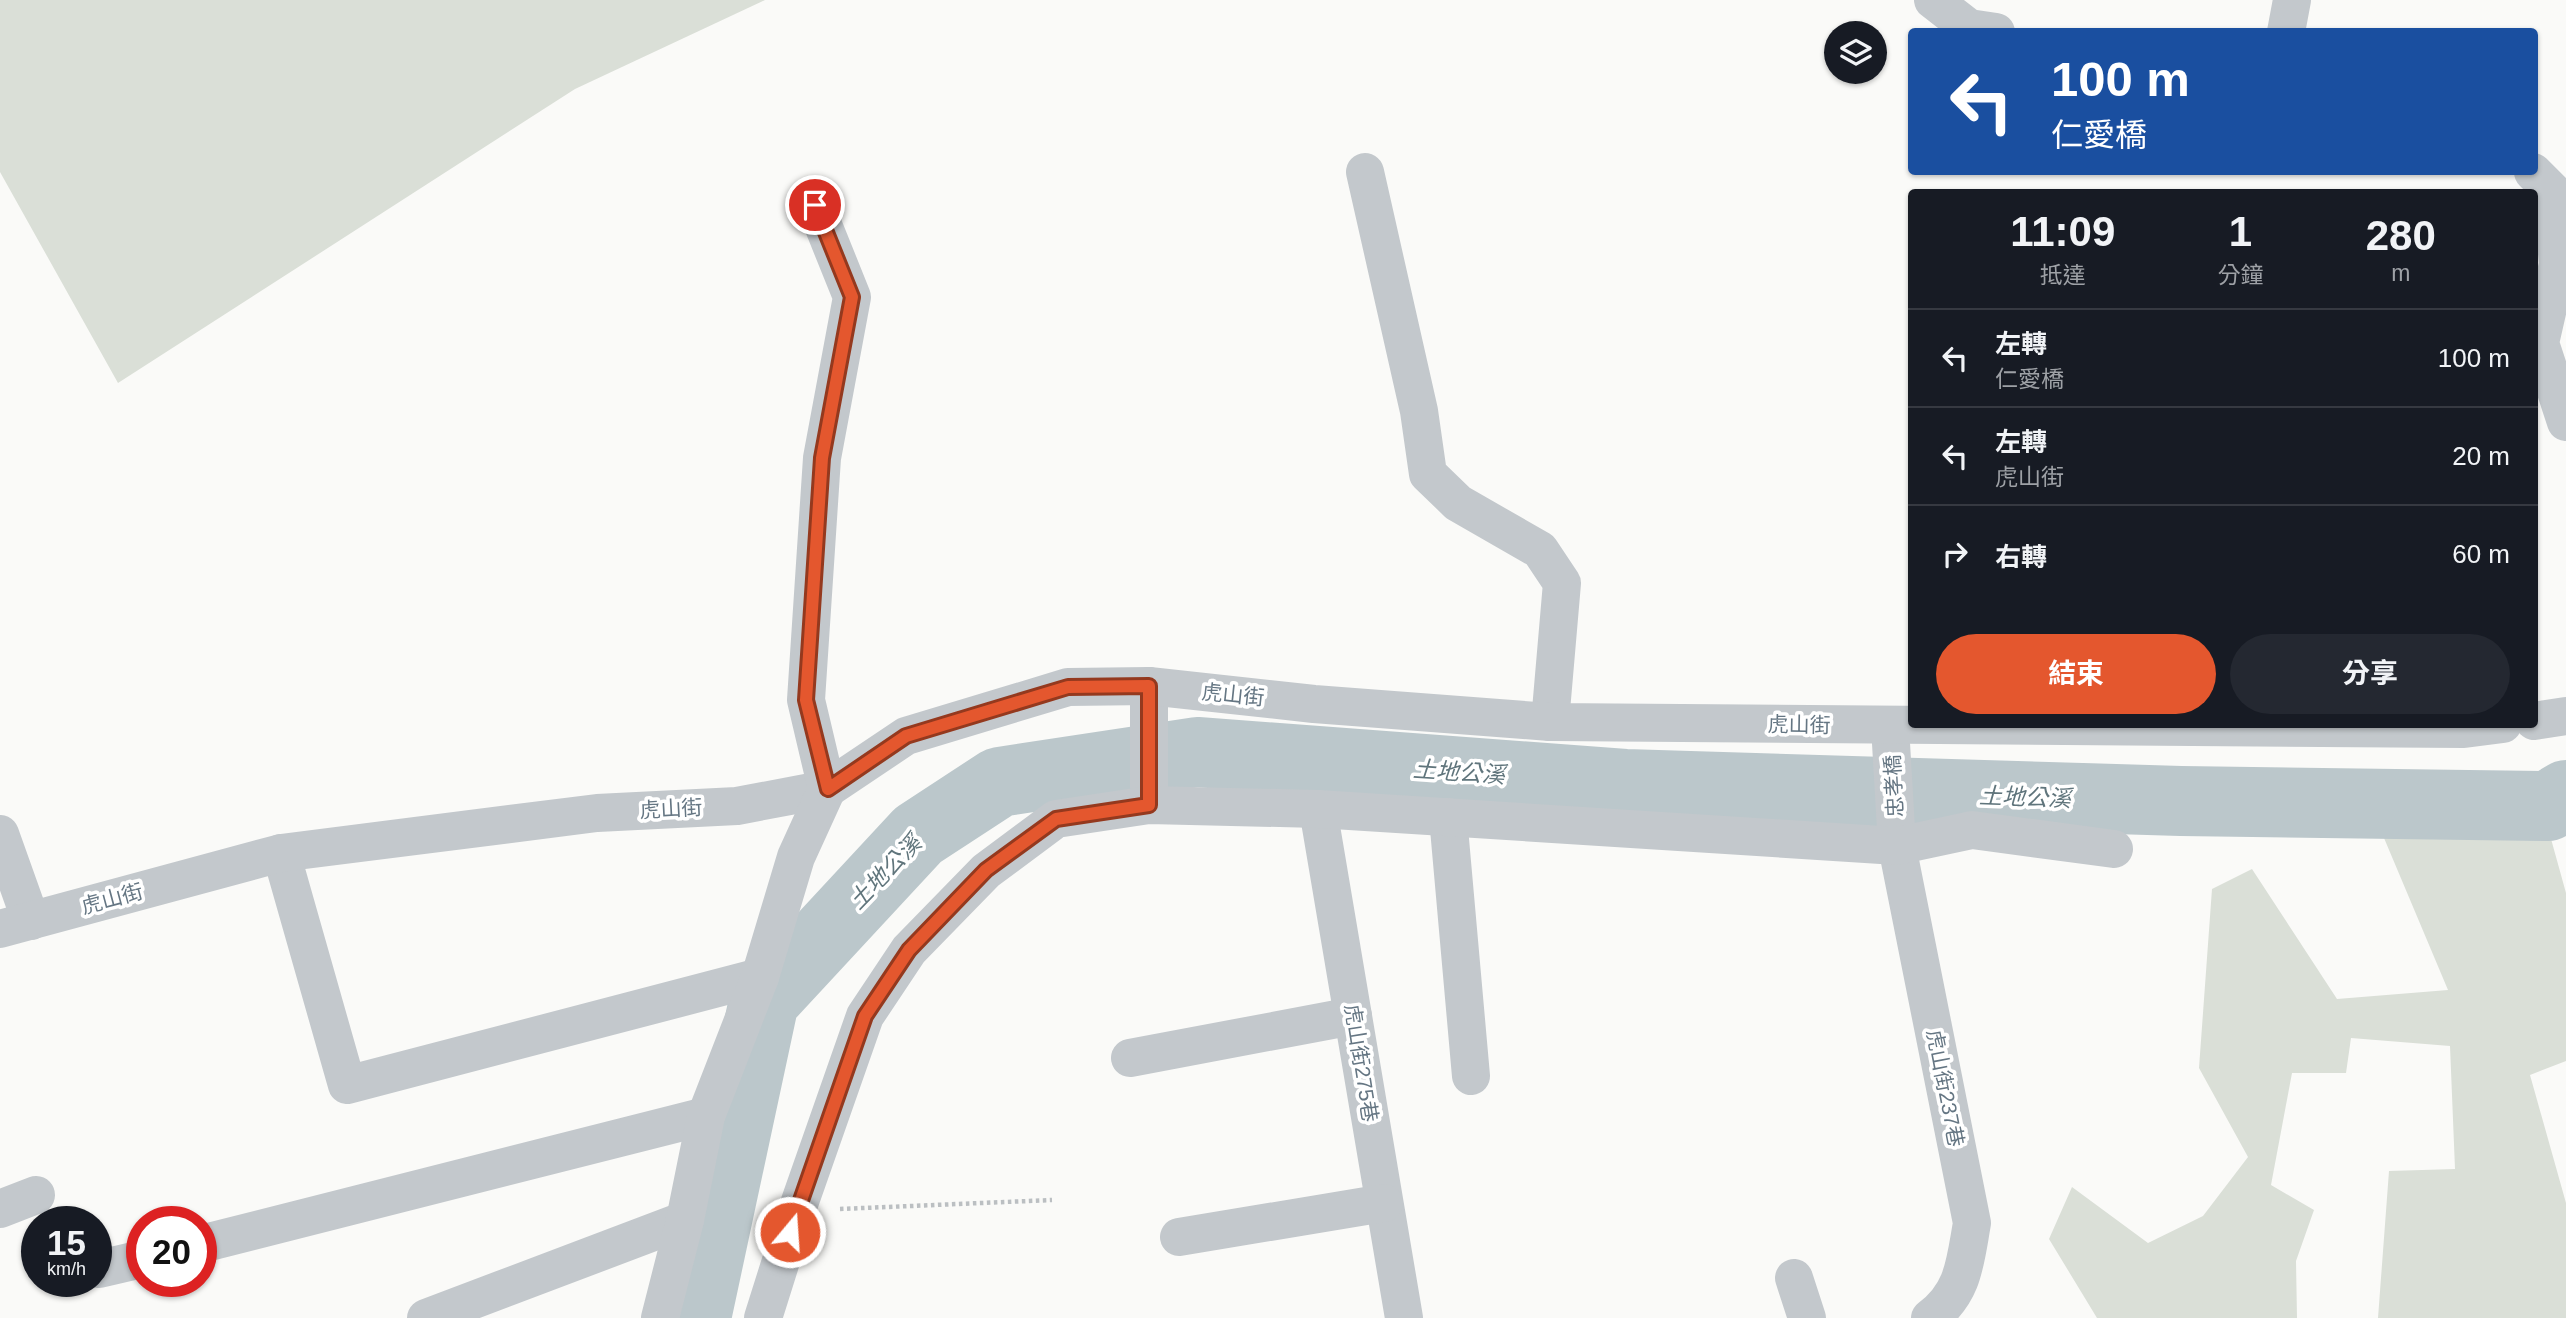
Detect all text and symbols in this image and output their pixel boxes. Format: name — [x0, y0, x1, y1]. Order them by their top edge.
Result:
map controls — [1824, 21, 1887, 84]
button: layers — [1824, 21, 1887, 84]
text: 100 m — [2051, 52, 2190, 106]
icon: left — [1936, 56, 2027, 147]
text: 仁愛橋 — [2051, 117, 2147, 153]
pin — [785, 175, 845, 235]
icon: arrive — [796, 186, 834, 224]
text: 11:09 — [2010, 208, 2115, 255]
text: 1 — [2229, 208, 2252, 255]
text: 280 — [2366, 212, 2436, 259]
text: m — [2391, 260, 2410, 286]
text: 抵達 — [2040, 262, 2086, 288]
text: 分鐘 — [2218, 262, 2264, 288]
text: 左轉 — [1995, 329, 2047, 359]
icon: left — [1936, 339, 1974, 377]
text: 100 m — [2438, 343, 2510, 373]
text: 仁愛橋 — [1995, 366, 2064, 392]
text: 左轉 — [1995, 427, 2047, 457]
icon: left — [1936, 437, 1974, 475]
text: 20 m — [2452, 441, 2510, 471]
text: 虎山街 — [1995, 464, 2064, 490]
icon: right — [1936, 535, 1974, 573]
text: 60 m — [2452, 539, 2510, 569]
text: 右轉 — [1995, 542, 2047, 572]
button: 結束 — [1936, 634, 2216, 714]
button: 分享 — [2230, 634, 2510, 714]
street label: 虎山街 — [1201, 680, 1266, 709]
street label: 虎山街 — [1767, 712, 1831, 737]
street label: 忠孝橋 — [1880, 754, 1907, 818]
water label: 土地公溪 — [1412, 756, 1509, 788]
water label: 土地公溪 — [1979, 782, 2074, 812]
street label: 虎山街 — [639, 795, 703, 822]
water label: 土地公溪 — [844, 828, 928, 914]
street label: 虎山街 — [78, 879, 145, 918]
street label: 虎山街275巷 — [1341, 1002, 1382, 1124]
street label: 虎山街237巷 — [1923, 1027, 1968, 1149]
position arrow — [753, 1195, 827, 1269]
speed limit sign: 20 — [126, 1206, 217, 1297]
text: 15 — [47, 1223, 86, 1262]
text: km/h — [47, 1259, 86, 1279]

